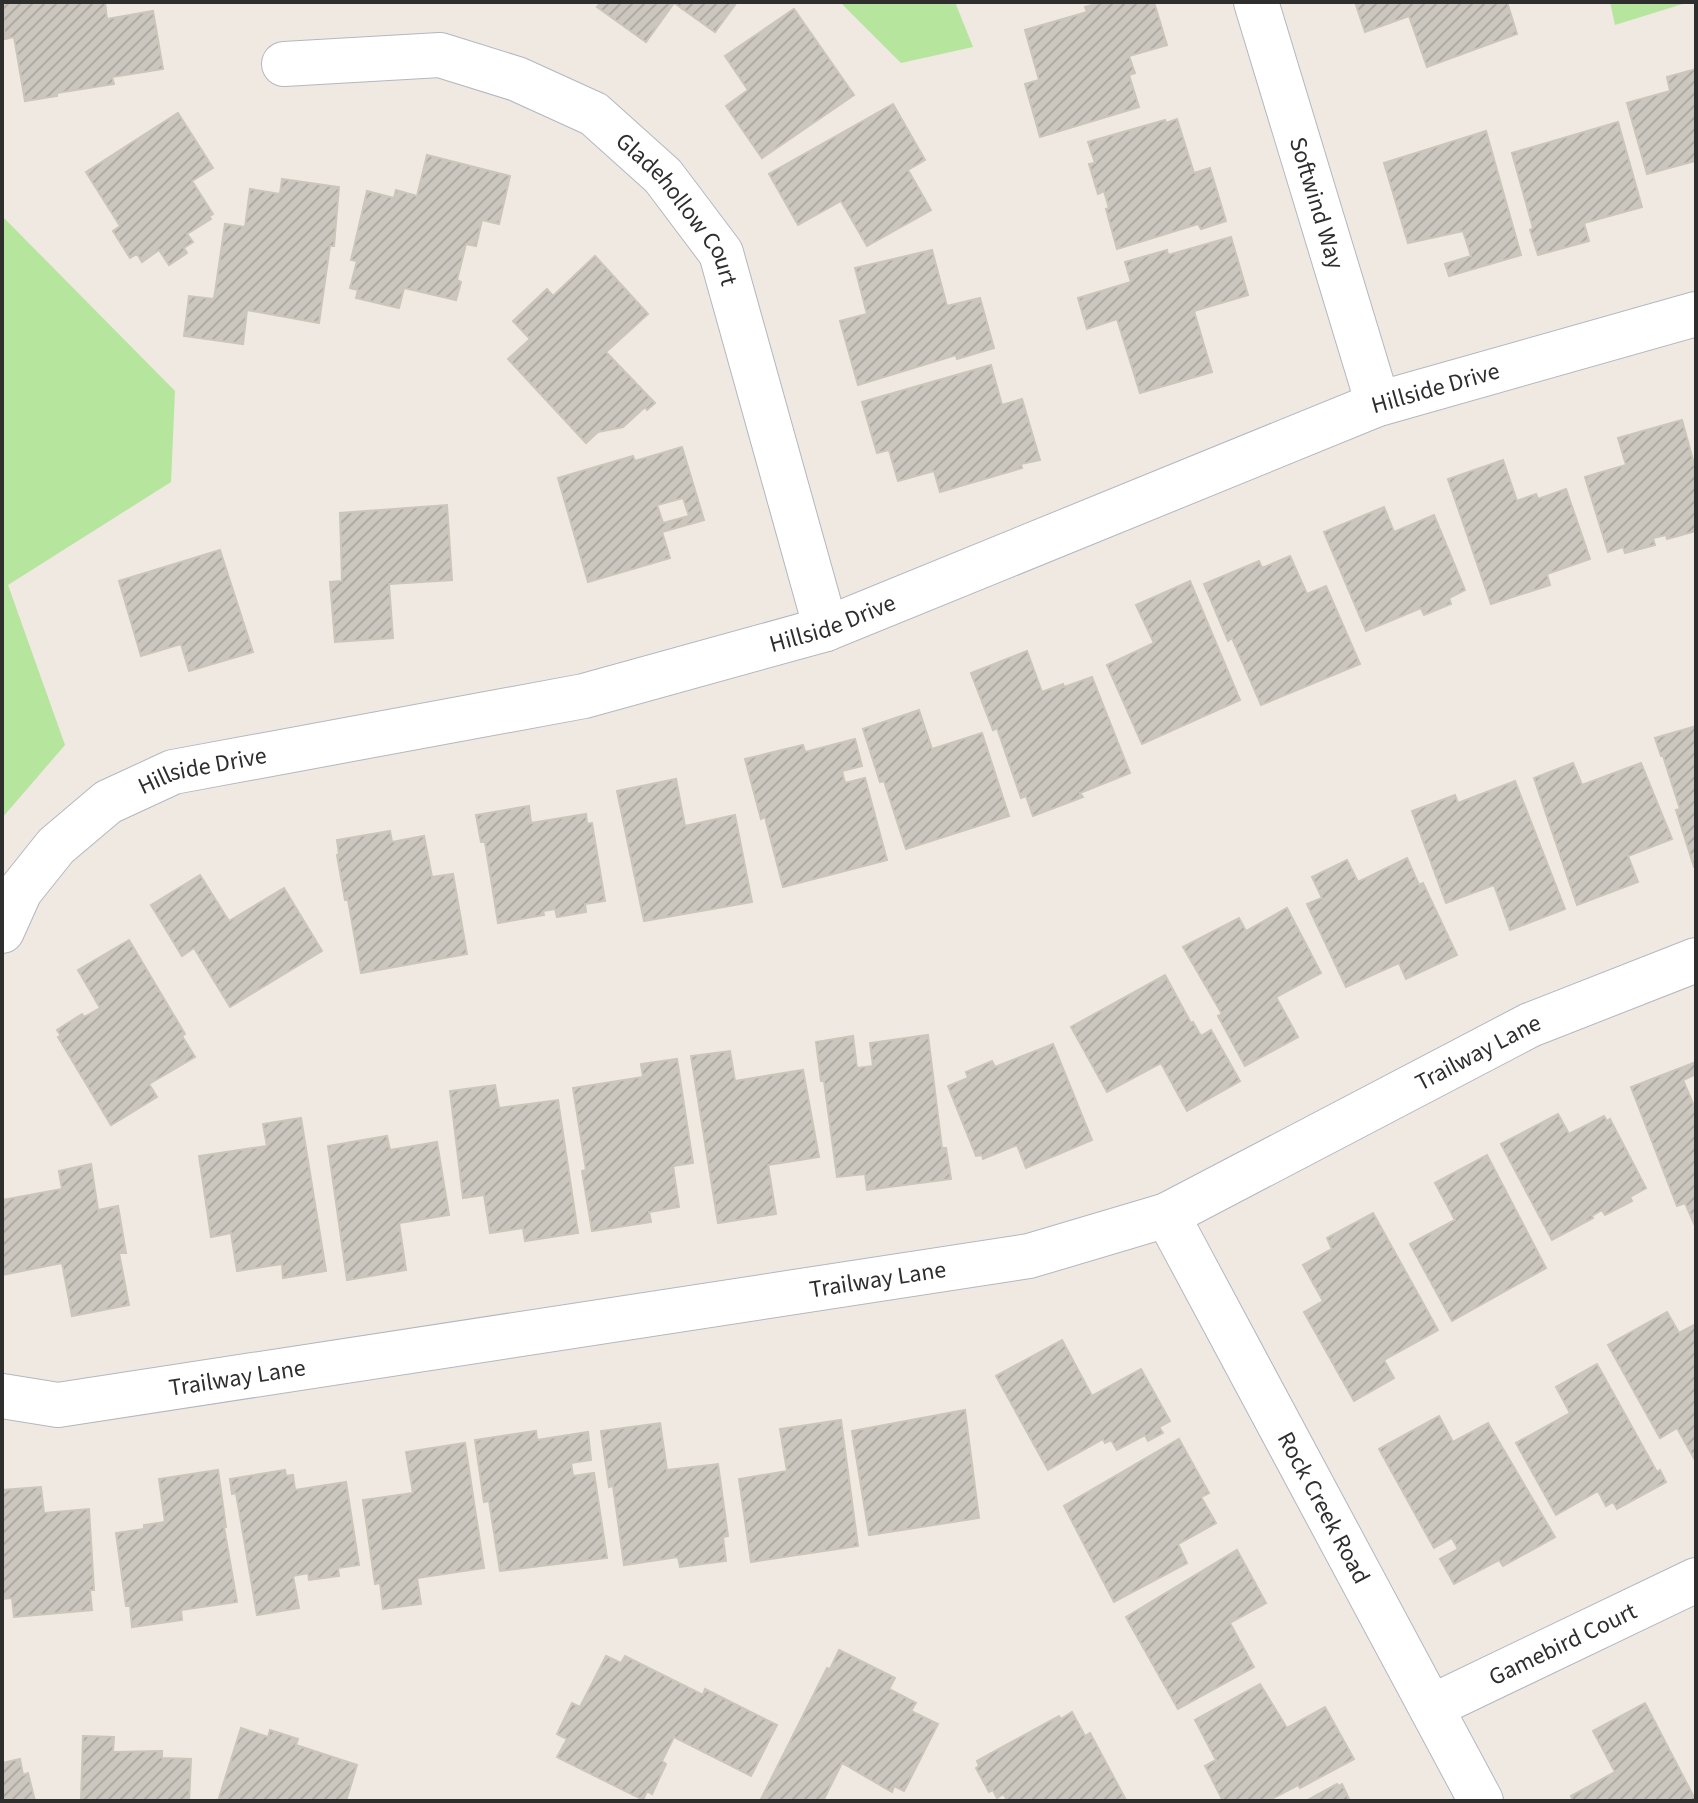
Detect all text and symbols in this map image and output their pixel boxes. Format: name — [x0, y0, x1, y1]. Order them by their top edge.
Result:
street label: Gladehollow Court — [608, 124, 746, 290]
street label: Softwind Way — [1280, 133, 1353, 273]
street label: Hillside Drive — [1367, 353, 1504, 423]
street label: Hillside Drive — [765, 585, 901, 662]
street label: Hillside Drive — [132, 738, 269, 804]
street label: Trailway Lane — [1409, 1005, 1546, 1100]
street label: Trailway Lane — [807, 1252, 948, 1307]
street label: Trailway Lane — [167, 1350, 308, 1406]
street label: Rock Creek Road — [1268, 1426, 1378, 1590]
street label: Gamebird Court — [1483, 1594, 1643, 1695]

